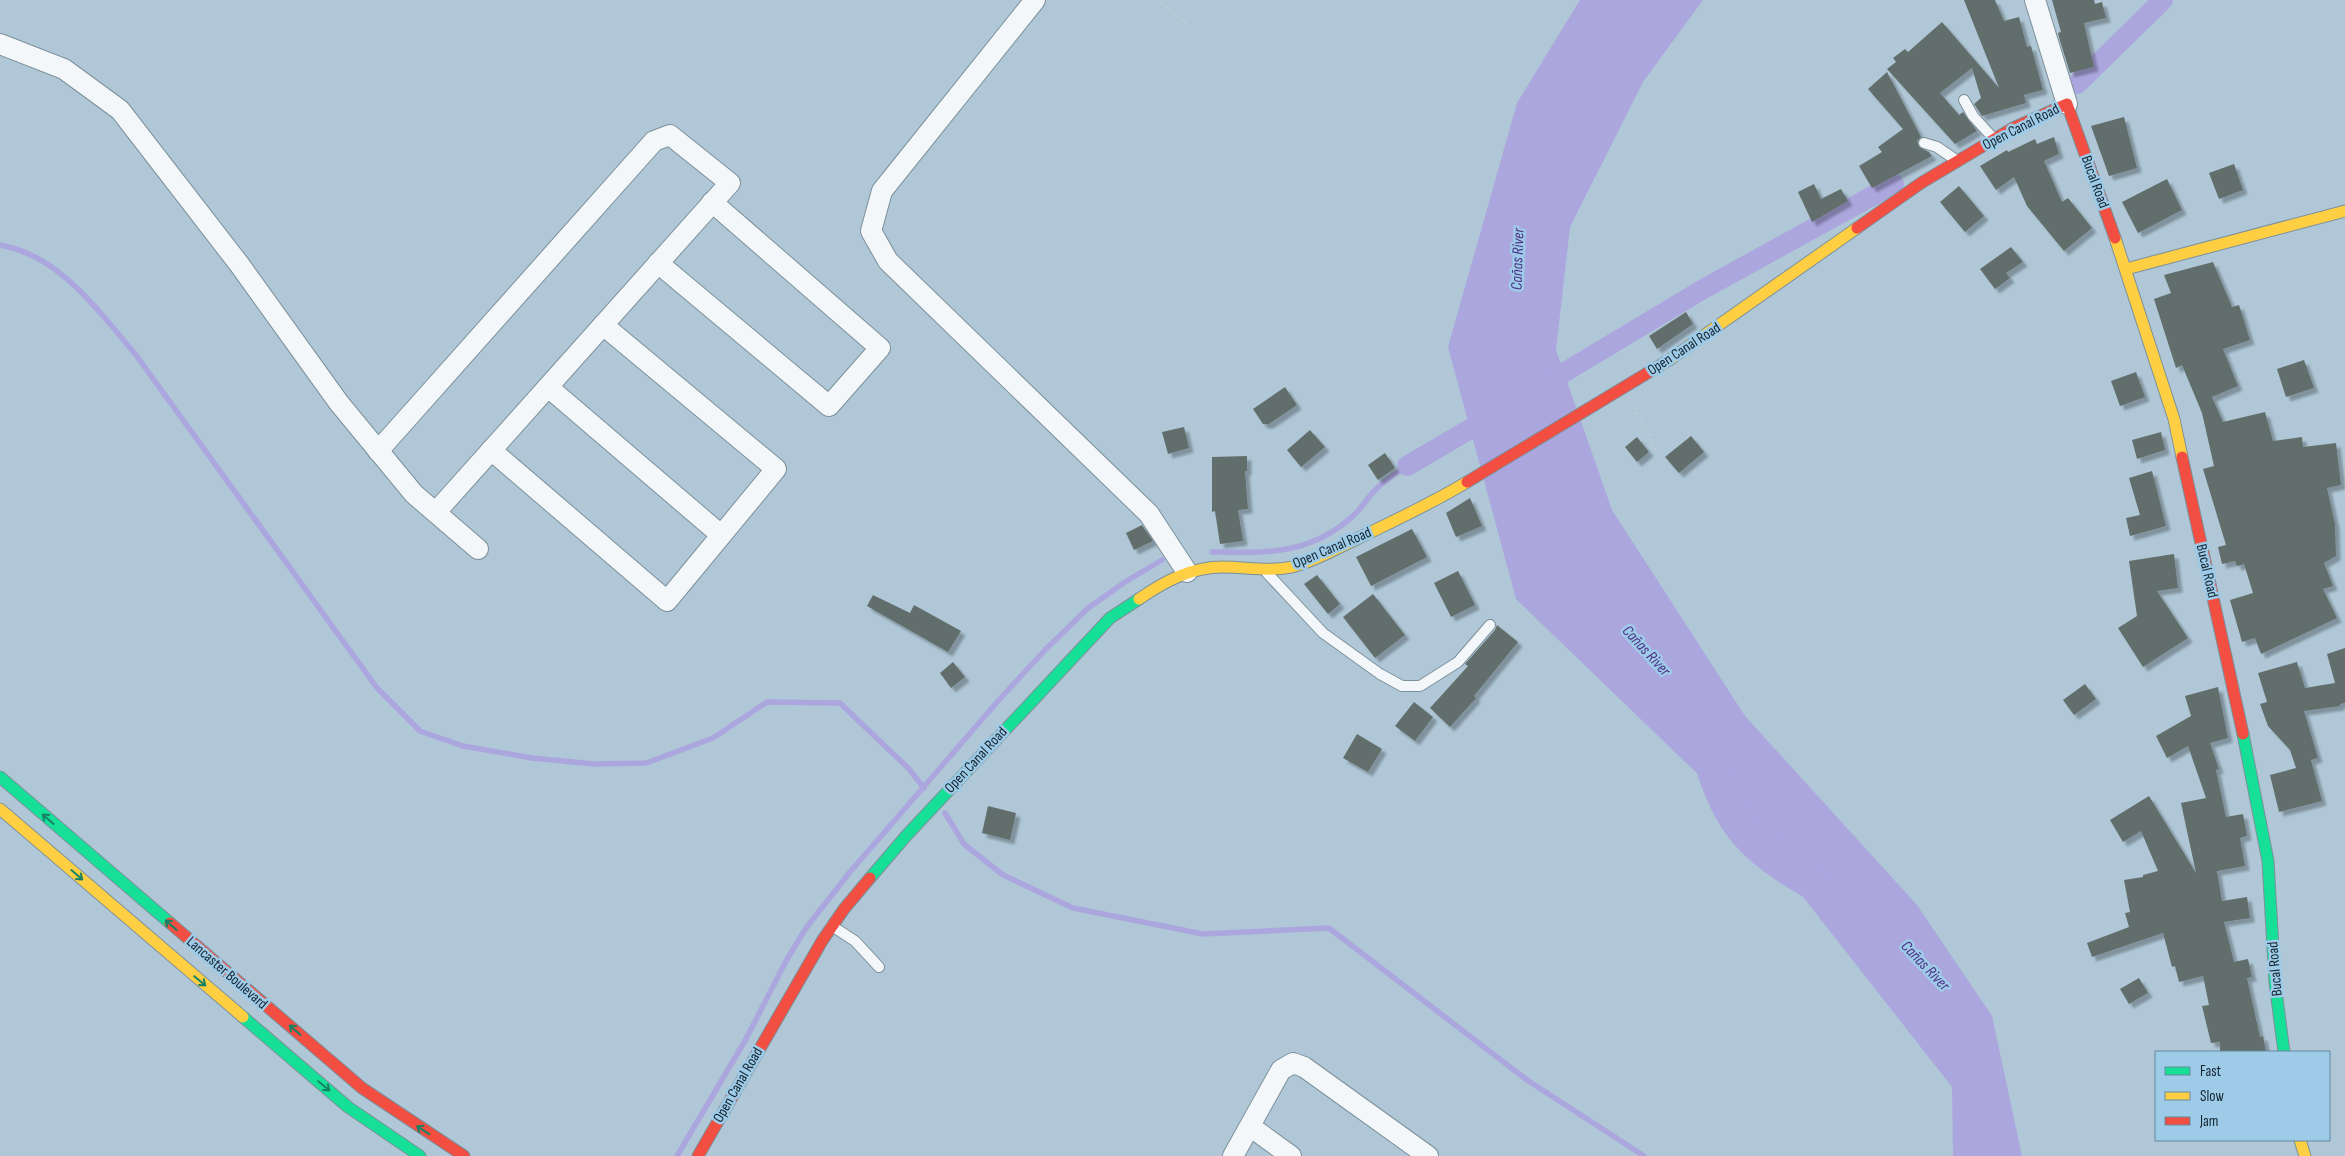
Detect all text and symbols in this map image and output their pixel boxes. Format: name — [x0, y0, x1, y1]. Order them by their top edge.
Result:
street label: Open Canal Road — [1979, 100, 2063, 154]
street label: Bucal Road — [2077, 153, 2113, 211]
water label: Cañas River — [1507, 227, 1529, 290]
street label: Open Canal Road — [1644, 318, 1724, 380]
street label: Open Canal Road — [1290, 523, 1374, 573]
street label: Bucal Road — [2192, 542, 2222, 600]
water label: Cañas River — [1618, 622, 1674, 681]
street label: Open Canal Road — [941, 723, 1011, 797]
one-way arrow — [41, 813, 54, 824]
one-way arrow — [70, 870, 83, 881]
one-way arrow — [165, 919, 178, 930]
street label: Lancaster Boulevard — [182, 933, 272, 1013]
water label: Cañas River — [1897, 937, 1954, 995]
street label: Bucal Road — [2263, 941, 2287, 997]
one-way arrow — [194, 975, 207, 987]
one-way arrow — [288, 1025, 301, 1036]
street label: Open Canal Road — [709, 1044, 767, 1126]
legend — [2155, 1051, 2330, 1141]
text: Fast — [2200, 1062, 2222, 1081]
one-way arrow — [317, 1080, 330, 1091]
text: Slow — [2200, 1087, 2224, 1106]
text: Jam — [2199, 1112, 2218, 1131]
one-way arrow — [416, 1124, 430, 1135]

